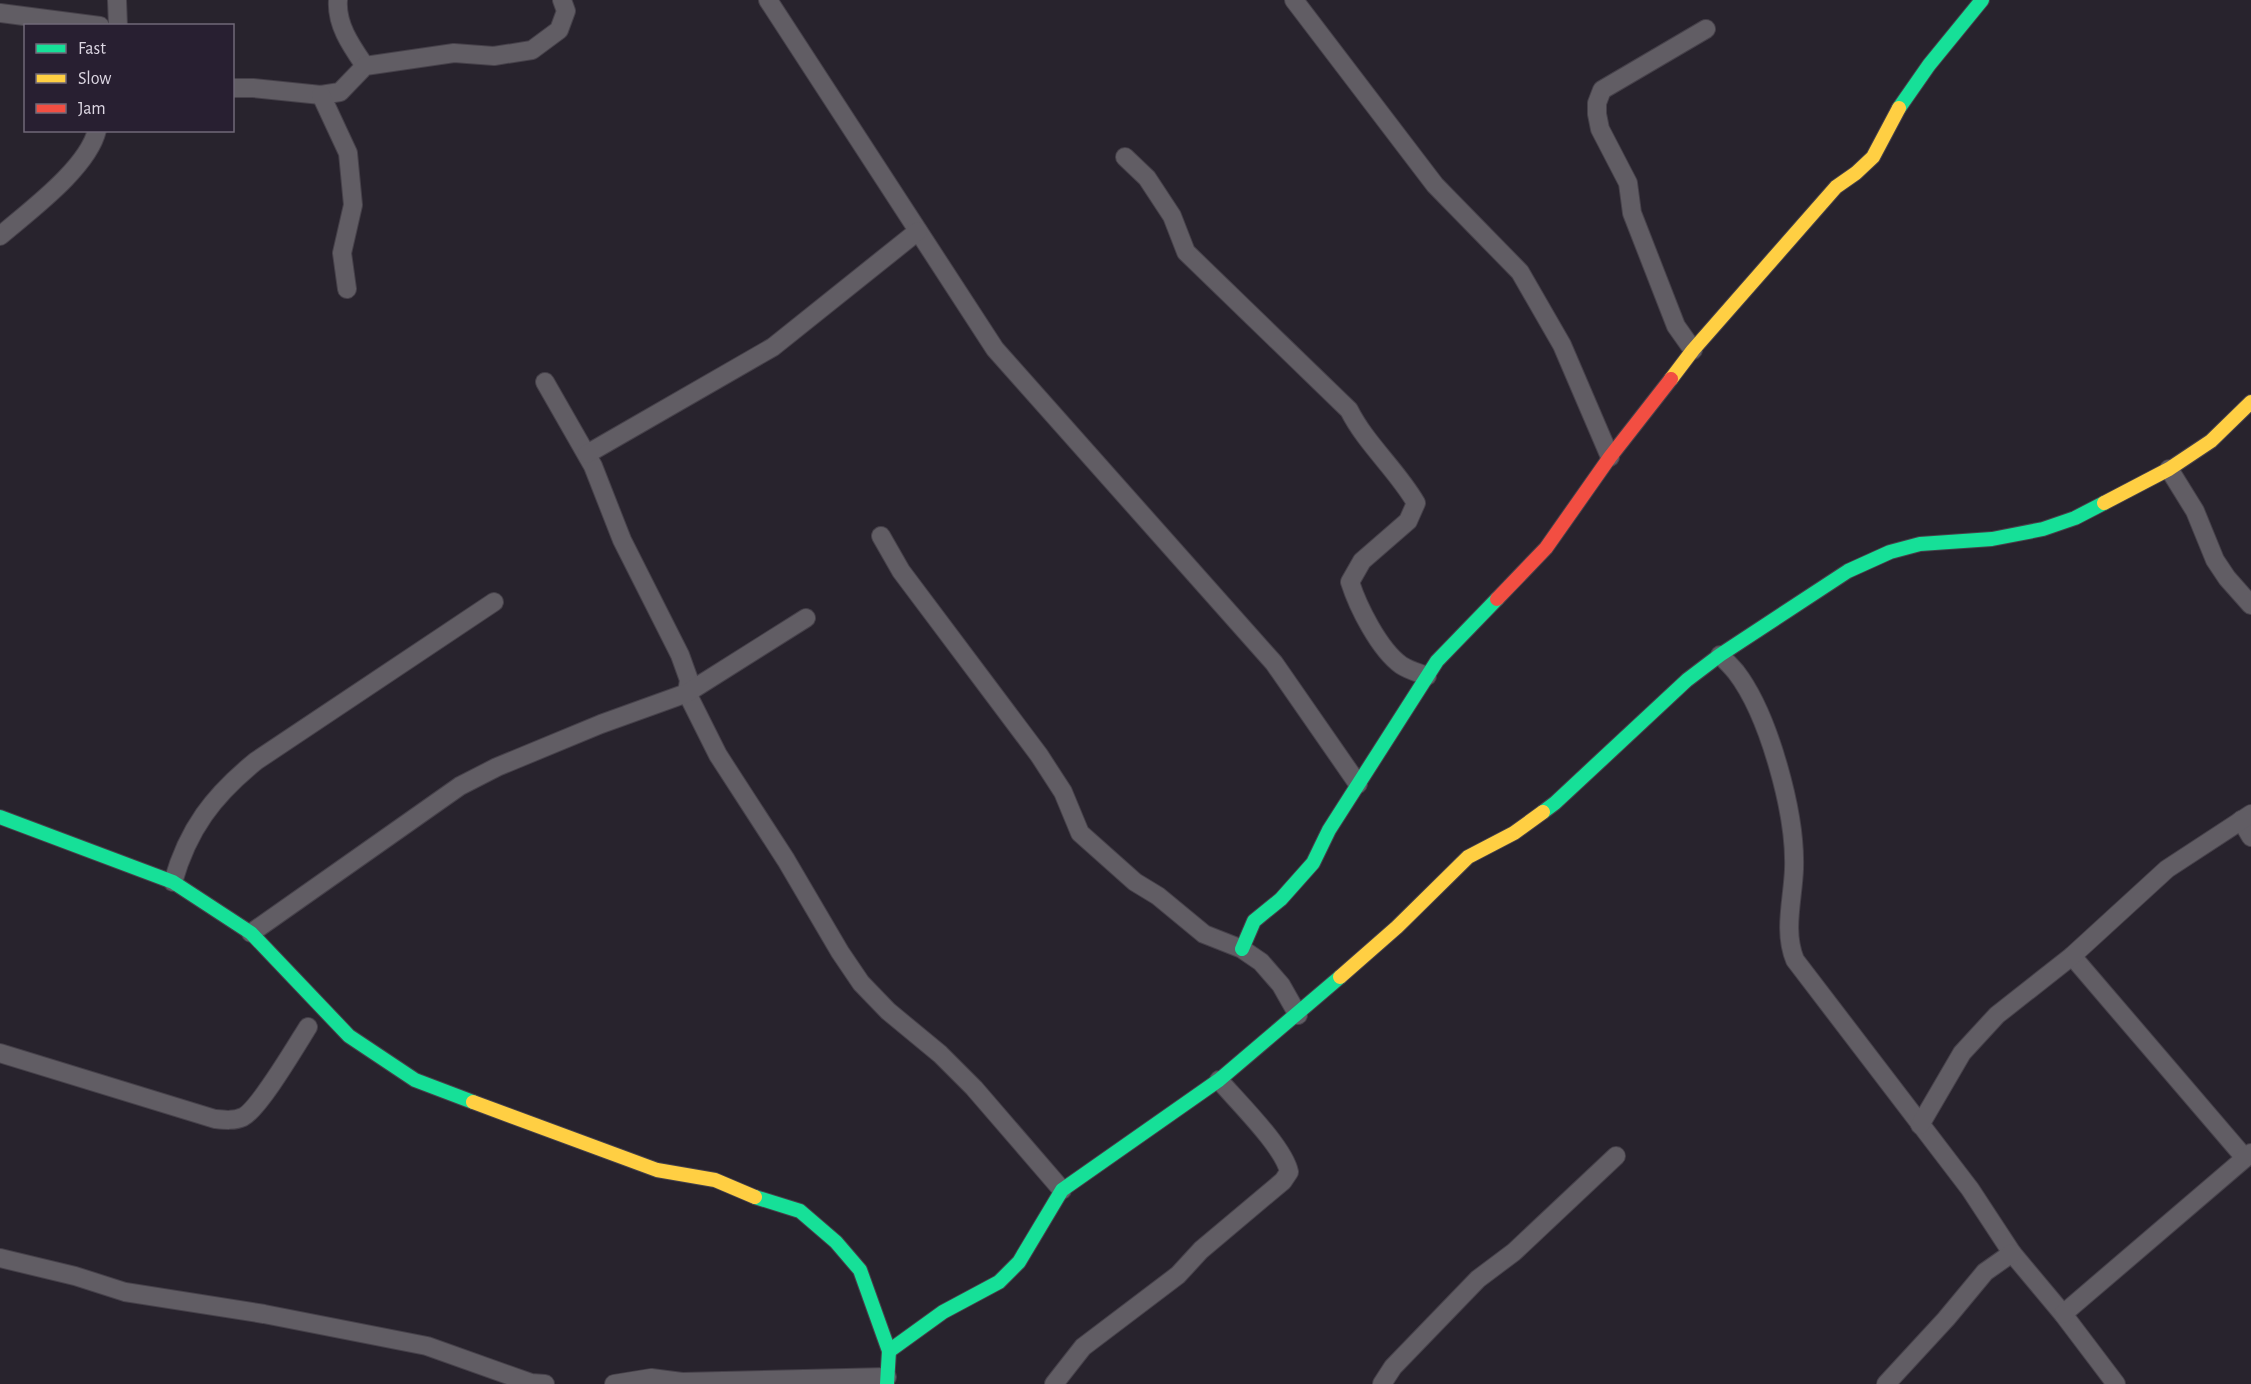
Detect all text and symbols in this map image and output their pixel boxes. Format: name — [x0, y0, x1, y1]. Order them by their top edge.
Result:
legend — [24, 24, 234, 132]
text: Fast — [78, 40, 106, 58]
text: Slow — [78, 70, 111, 88]
text: Jam — [78, 100, 106, 118]

